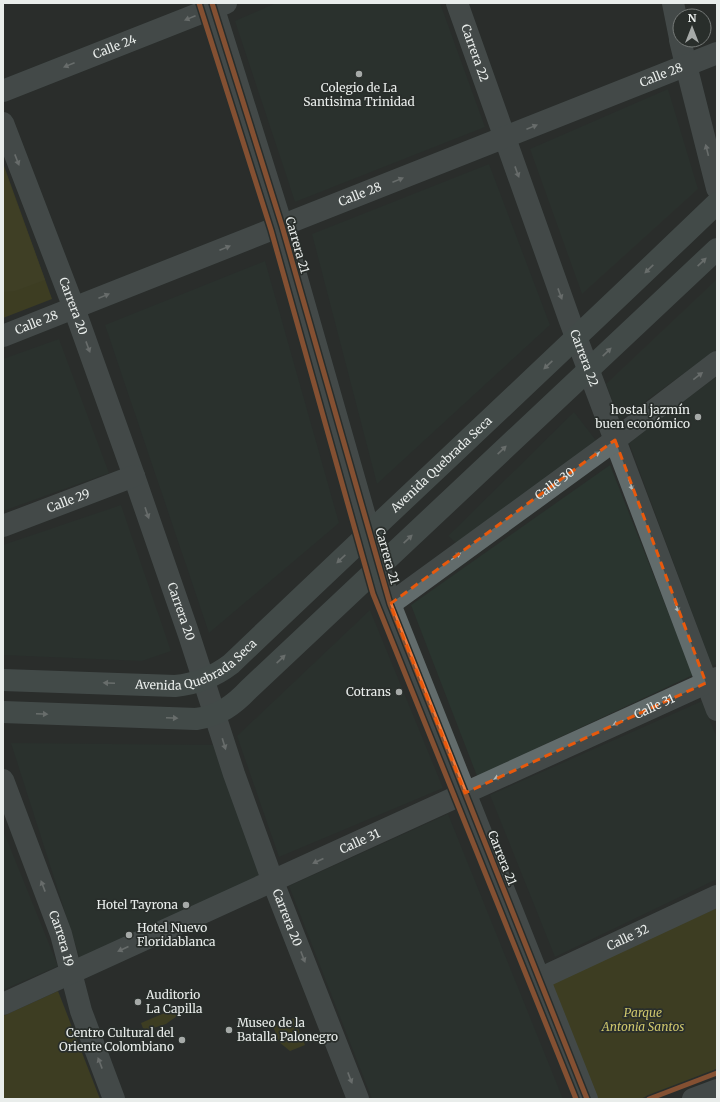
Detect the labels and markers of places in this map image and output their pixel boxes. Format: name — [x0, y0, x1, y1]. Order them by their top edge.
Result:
marker: Colegio de La Santisima Trinidad — [354, 69, 364, 79]
place label: Colegio de La Santisima Trinidad — [303, 80, 415, 109]
place label: hostal jazmín buen económico — [594, 402, 690, 431]
marker: hostal jazmín buen económico — [693, 412, 703, 422]
place label: Cotrans — [346, 684, 391, 699]
marker: Cotrans — [394, 687, 404, 697]
place label: Hotel Tayrona — [97, 897, 179, 912]
marker: Hotel Tayrona — [181, 900, 191, 910]
place label: Hotel Nuevo Floridablanca — [137, 920, 216, 949]
marker: Hotel Nuevo Floridablanca — [124, 930, 134, 940]
place label: Auditorio La Capilla — [145, 987, 203, 1016]
marker: Auditorio La Capilla — [133, 997, 143, 1007]
place label: Museo de la Batalla Palonegro — [237, 1015, 338, 1044]
place label: Centro Cultural del Oriente Colombiano — [59, 1025, 174, 1054]
marker: Museo de la Batalla Palonegro — [224, 1025, 234, 1035]
marker: Centro Cultural del Oriente Colombiano — [177, 1035, 187, 1045]

